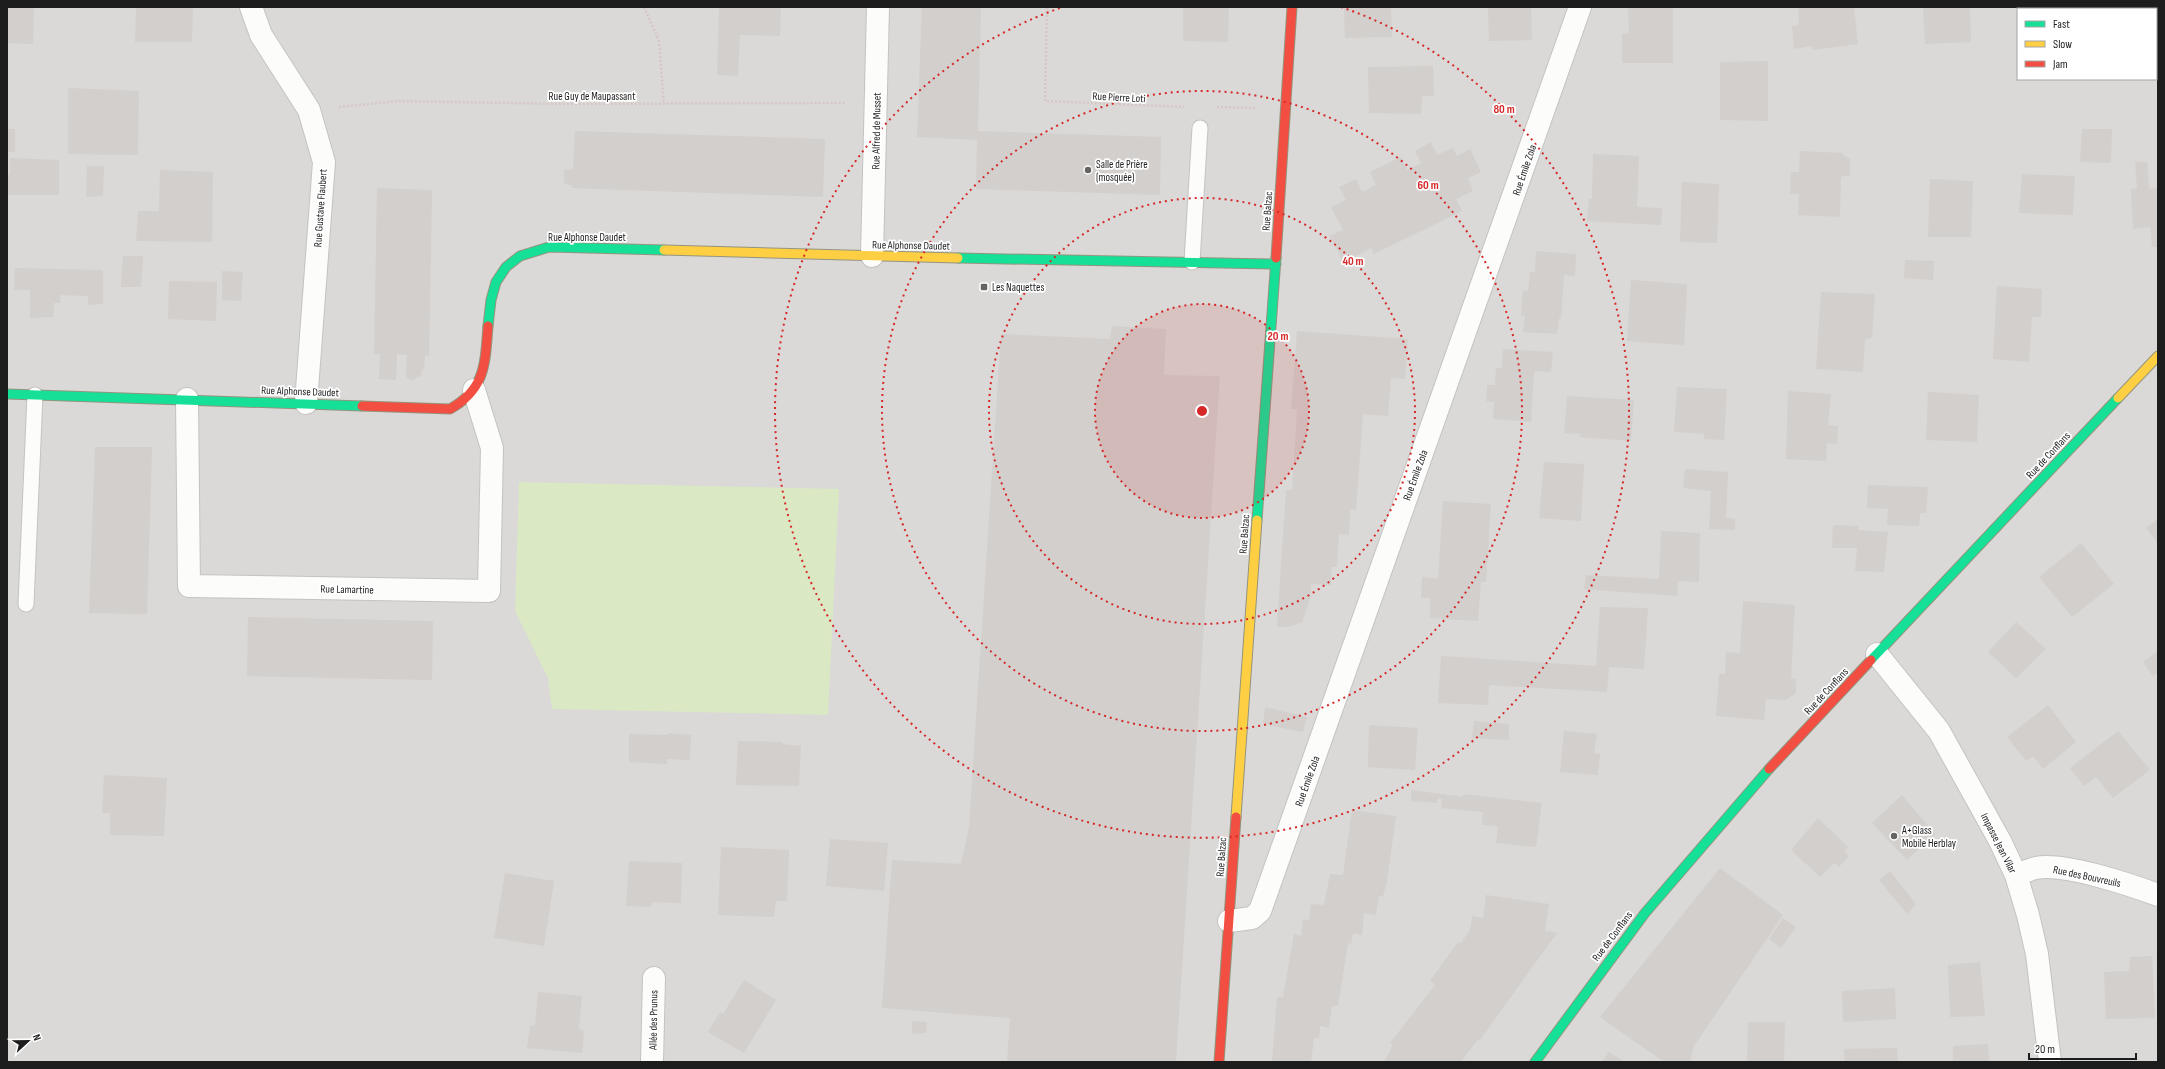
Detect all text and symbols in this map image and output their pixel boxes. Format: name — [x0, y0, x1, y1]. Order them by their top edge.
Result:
legend — [2017, 8, 2157, 80]
text: Fast — [2053, 17, 2070, 32]
text: Slow — [2053, 37, 2072, 52]
text: Jam — [2052, 57, 2068, 72]
street label: Rue Guy de Maupassant — [549, 90, 636, 103]
street label: Rue Pierre Loti — [1092, 90, 1146, 105]
street label: Rue Alfred de Musset — [869, 92, 884, 170]
text: 80 m — [1493, 102, 1515, 117]
street label: Rue Émile Zola — [1510, 143, 1539, 197]
place label: Salle de Prière (mosquée) — [1096, 158, 1148, 184]
marker: Salle de Prière (mosquée) — [1083, 165, 1093, 175]
street label: Rue Gustave Flaubert — [311, 168, 330, 248]
text: 60 m — [1417, 178, 1439, 193]
street label: Rue Balzac — [1260, 191, 1275, 231]
street label: Rue Alphonse Daudet — [548, 231, 627, 244]
street label: Rue Alphonse Daudet — [872, 238, 951, 253]
text: 40 m — [1342, 254, 1364, 269]
place label: Les Naquettes — [992, 281, 1045, 294]
marker: Les Naquettes — [979, 282, 989, 292]
text: 20 m — [1268, 329, 1288, 344]
street label: Rue Alphonse Daudet — [261, 384, 340, 399]
centre of rings — [1195, 404, 1209, 418]
street label: Rue de Conflans — [2024, 429, 2073, 481]
street label: Rue Émile Zola — [1400, 448, 1431, 502]
street label: Rue Balzac — [1237, 514, 1252, 554]
street label: Rue Lamartine — [320, 583, 374, 596]
street label: Rue de Conflans — [1802, 665, 1851, 717]
street label: Rue Émile Zola — [1292, 754, 1323, 808]
street label: Impasse Jean Vilar — [1978, 811, 2019, 876]
place label: A+Glass Mobile Herblay — [1901, 824, 1957, 850]
marker: A+Glass Mobile Herblay — [1889, 831, 1899, 841]
street label: Rue Balzac — [1214, 837, 1229, 877]
street label: Rue des Bouvreuils — [2052, 863, 2122, 890]
street label: Rue de Conflans — [1590, 909, 1635, 964]
street label: Allée des Prunus — [646, 990, 661, 1051]
north arrow — [8, 1021, 48, 1061]
text: N — [30, 1032, 44, 1043]
scale bar — [2029, 1035, 2136, 1061]
text: 20 m — [2035, 1042, 2055, 1057]

